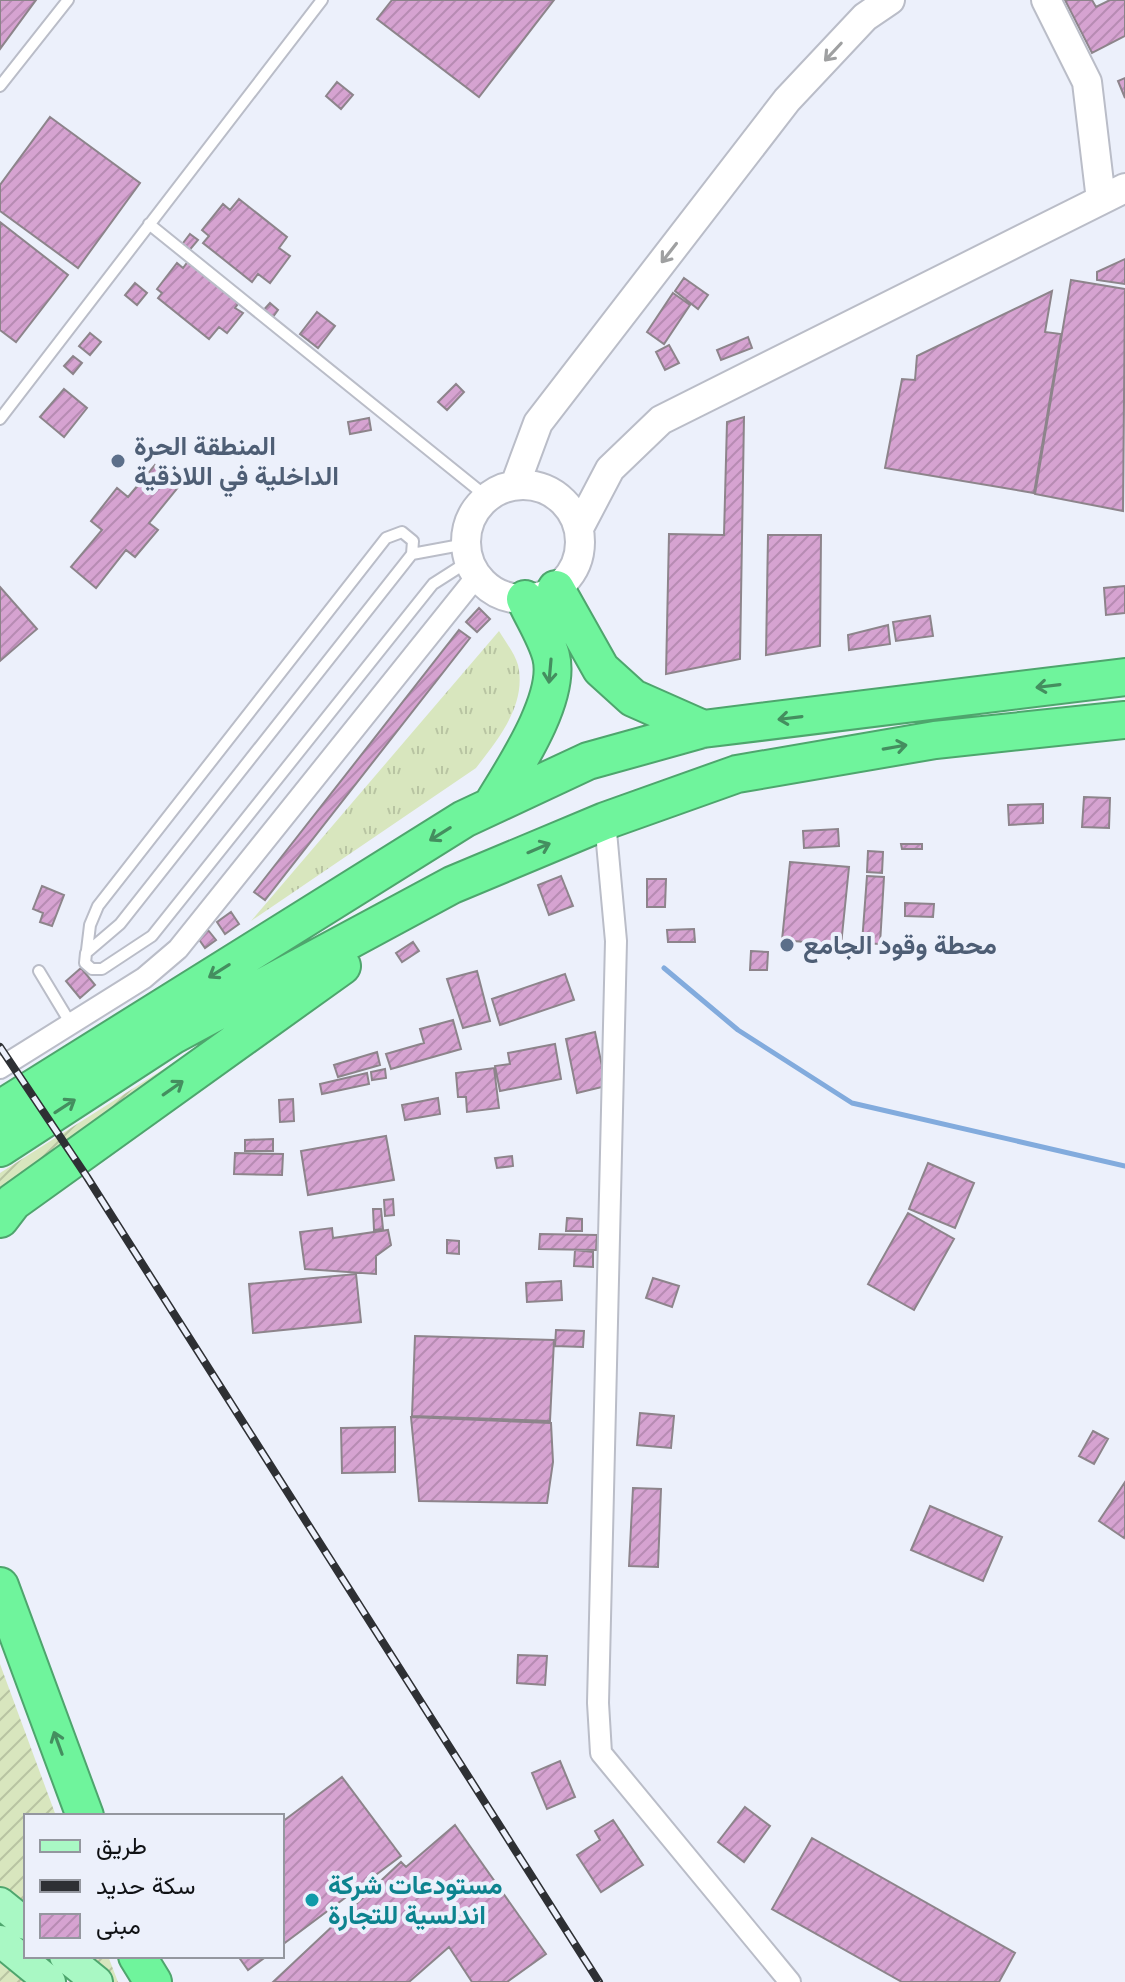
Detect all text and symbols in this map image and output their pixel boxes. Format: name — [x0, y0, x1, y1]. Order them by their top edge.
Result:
one-way arrow — [823, 42, 842, 62]
one-way arrow — [660, 242, 677, 264]
place label: المنطقة الحرة الداخلية في اللاذقية — [134, 430, 339, 498]
marker: المنطقة الحرة الداخلية في اللاذقية — [109, 452, 127, 470]
one-way arrow — [543, 657, 558, 684]
one-way arrow — [1035, 679, 1061, 694]
one-way arrow — [777, 711, 803, 726]
one-way arrow — [882, 739, 907, 754]
one-way arrow — [429, 826, 452, 842]
one-way arrow — [526, 840, 551, 855]
place label: محطة وقود الجامع — [803, 929, 997, 963]
marker: محطة وقود الجامع — [778, 936, 796, 954]
one-way arrow — [208, 964, 231, 980]
one-way arrow — [162, 1080, 183, 1097]
one-way arrow — [54, 1097, 76, 1114]
one-way arrow — [50, 1731, 64, 1756]
legend — [24, 1814, 284, 1958]
text: طريق — [96, 1831, 147, 1861]
place label: مستودعات شركة اندلسية للتجارة — [328, 1869, 503, 1931]
text: سكة حديد — [96, 1871, 195, 1900]
marker: مستودعات شركة اندلسية للتجارة — [303, 1891, 321, 1909]
text: مبنى — [96, 1911, 141, 1940]

